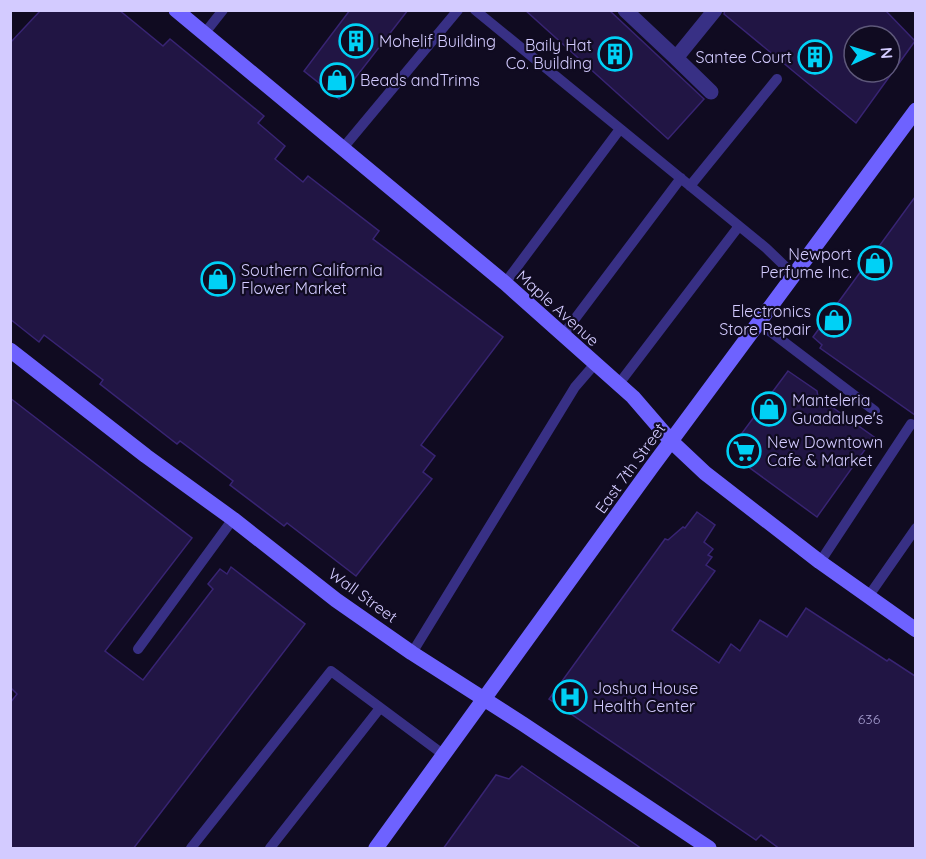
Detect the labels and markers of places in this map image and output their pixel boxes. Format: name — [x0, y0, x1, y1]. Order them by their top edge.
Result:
building icon: Mohelif Building — [338, 23, 374, 59]
place label: Mohelif Building — [379, 31, 496, 51]
place label: Baily Hat Co. Building — [506, 35, 592, 73]
building icon: Baily Hat Co. Building — [597, 36, 633, 72]
building icon: Santee Court — [797, 39, 833, 75]
place label: Santee Court — [695, 47, 792, 67]
shop icon: Beads andTrims — [319, 62, 355, 98]
place label: Beads andTrims — [360, 70, 480, 90]
place label: Newport Perfume Inc. — [760, 244, 852, 282]
shop icon: Newport Perfume Inc. — [857, 245, 893, 281]
place label: Southern California Flower Market — [241, 260, 383, 298]
shop icon: Southern California Flower Market — [200, 261, 236, 297]
place label: Electronics Store Repair — [719, 301, 811, 339]
shop icon: Electronics Store Repair — [816, 302, 852, 338]
place label: Manteleria Guadalupe's — [792, 390, 883, 428]
shop icon: Manteleria Guadalupe's — [751, 391, 787, 427]
place label: New Downtown Cafe & Market — [767, 432, 883, 470]
supermarket icon: New Downtown Cafe & Market — [726, 433, 762, 469]
place label: Joshua House Health Center — [593, 678, 698, 716]
hospital icon: Joshua House Health Center — [552, 679, 588, 715]

